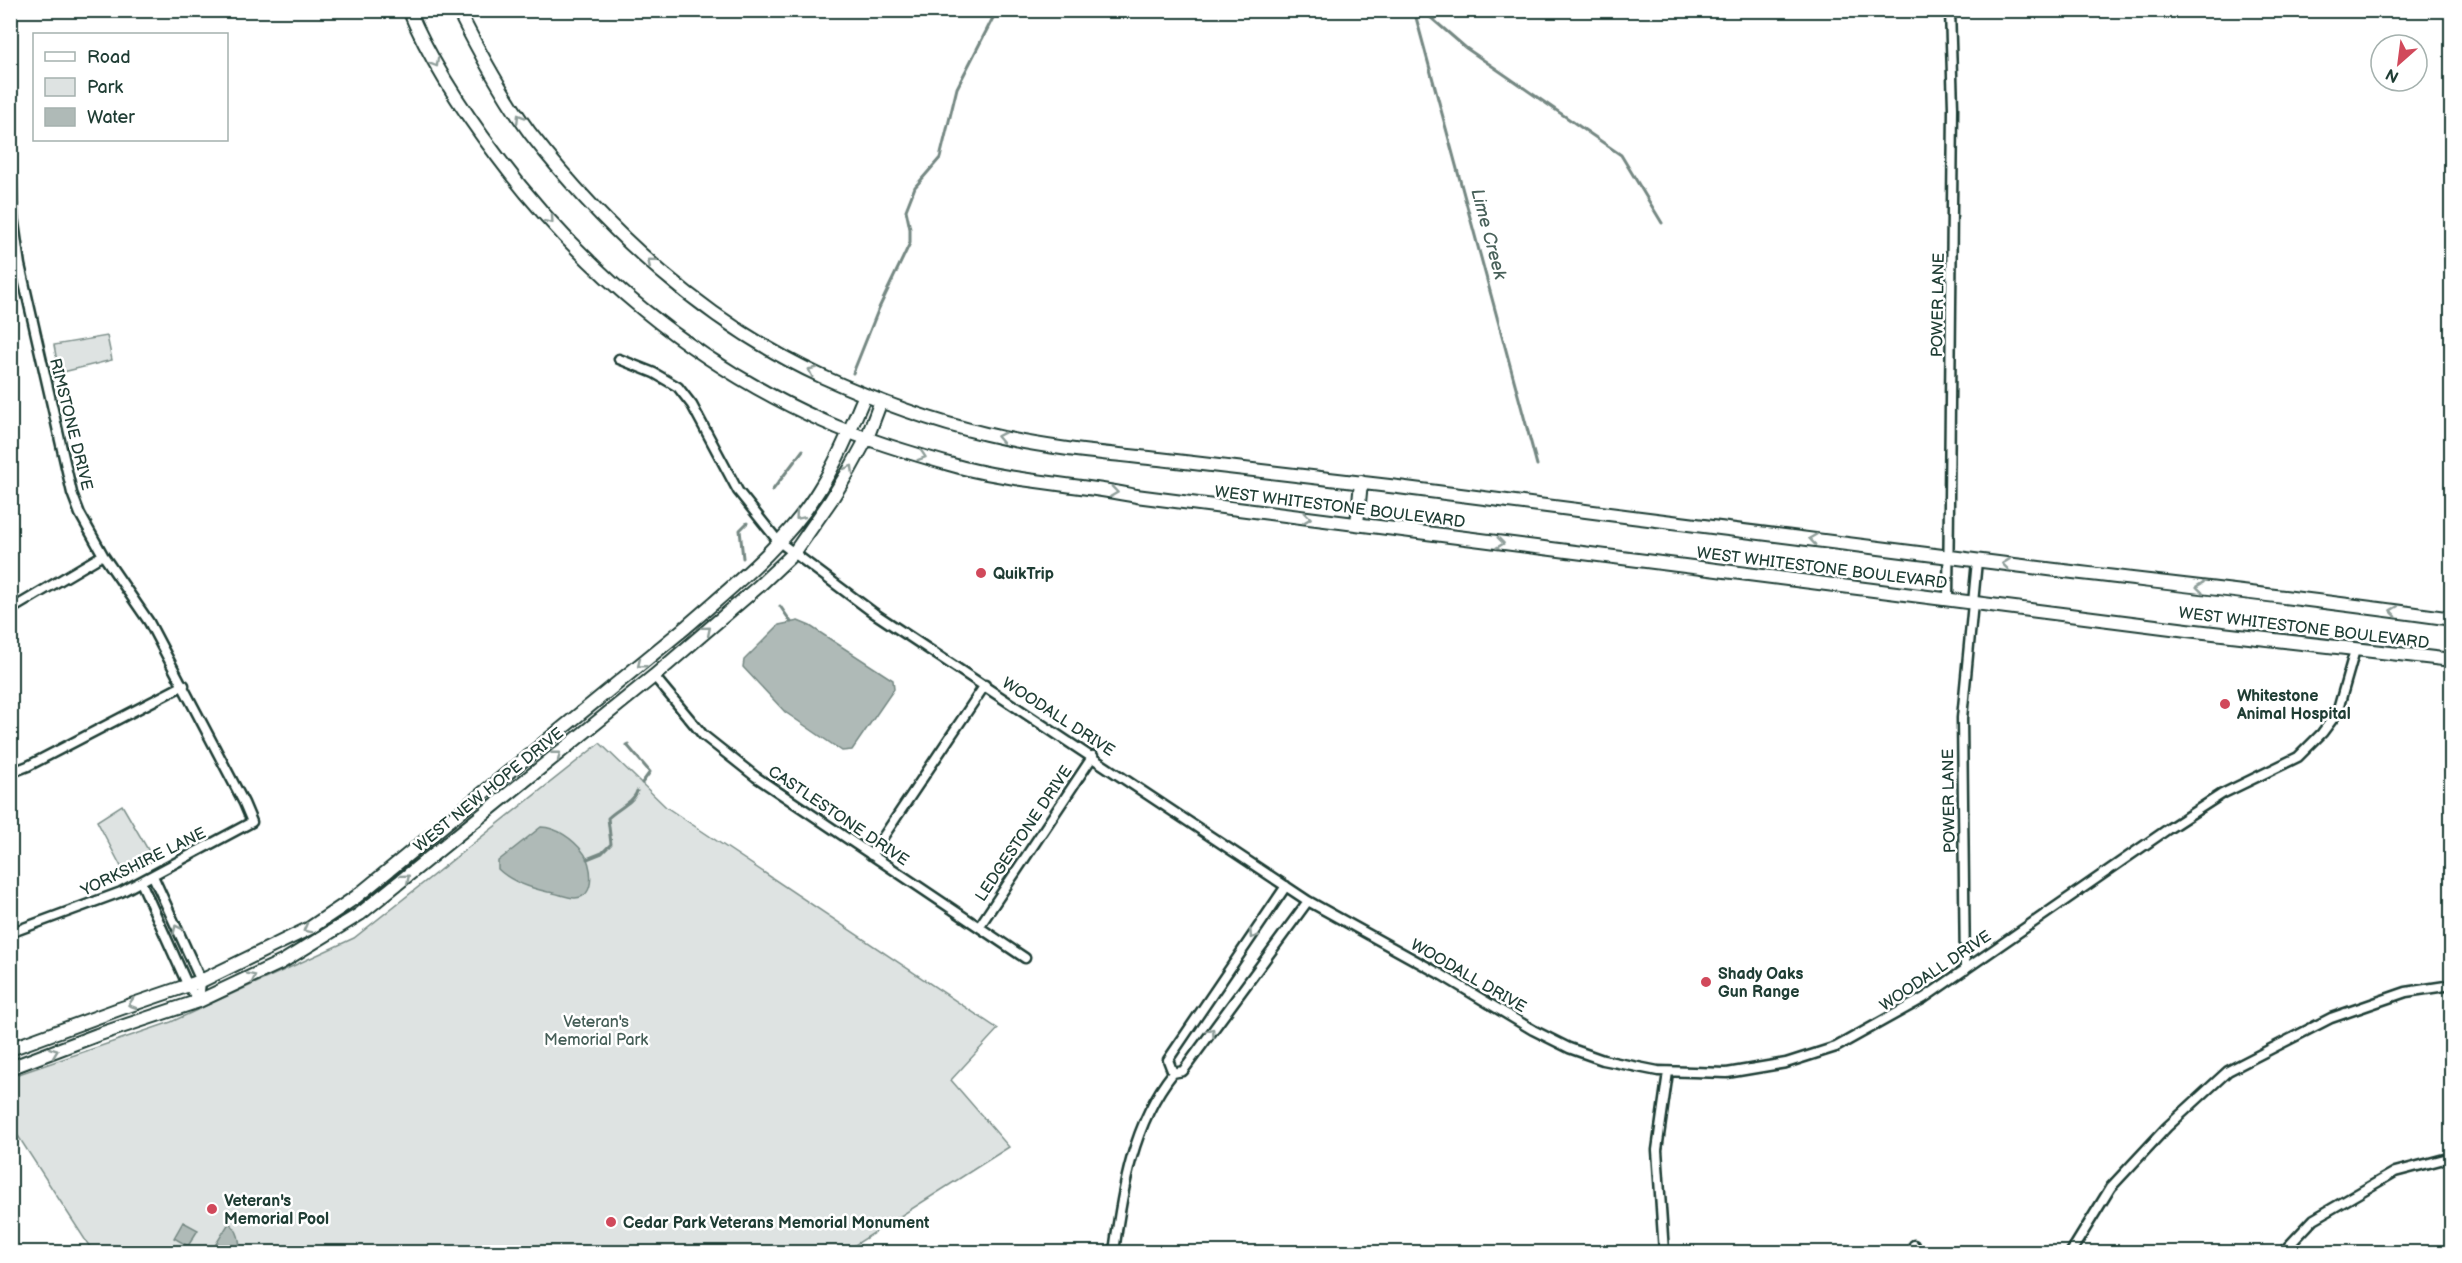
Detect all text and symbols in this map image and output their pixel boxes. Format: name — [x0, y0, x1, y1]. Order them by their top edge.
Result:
legend — [33, 33, 228, 141]
north arrow — [2369, 33, 2429, 93]
text: Road — [87, 47, 131, 68]
one-way arrow — [428, 57, 439, 67]
text: N — [2383, 64, 2402, 86]
text: Park — [87, 77, 123, 98]
text: Water — [87, 107, 135, 128]
one-way arrow — [516, 114, 528, 124]
water label: Lime Creek — [1466, 186, 1511, 283]
one-way arrow — [543, 213, 554, 224]
street label: POWER LANE — [1928, 253, 1949, 357]
one-way arrow — [647, 258, 658, 269]
street label: RIMSTONE DRIVE — [45, 356, 96, 492]
one-way arrow — [807, 367, 818, 378]
one-way arrow — [996, 431, 1006, 444]
one-way arrow — [916, 448, 927, 461]
one-way arrow — [842, 465, 854, 475]
street label: WEST WHITESTONE BOULEVARD — [1213, 483, 1466, 532]
one-way arrow — [1109, 486, 1118, 498]
one-way arrow — [796, 509, 807, 520]
one-way arrow — [1302, 511, 1311, 524]
one-way arrow — [1808, 534, 1818, 546]
one-way arrow — [1496, 536, 1505, 548]
street label: WEST WHITESTONE BOULEVARD — [1695, 544, 1948, 593]
one-way arrow — [2002, 558, 2011, 571]
place label: QuikTrip — [993, 565, 1054, 584]
marker: QuikTrip — [974, 566, 988, 580]
one-way arrow — [2196, 581, 2205, 594]
street label: WEST WHITESTONE BOULEVARD — [2177, 604, 2430, 653]
one-way arrow — [2389, 605, 2398, 617]
one-way arrow — [700, 626, 711, 637]
one-way arrow — [637, 657, 648, 668]
street label: WOODALL DRIVE — [998, 674, 1118, 761]
place label: Whitestone Animal Hospital — [2236, 687, 2351, 724]
marker: Whitestone Animal Hospital — [2218, 697, 2232, 711]
street label: WEST NEW HOPE DRIVE — [410, 724, 568, 856]
street label: POWER LANE — [1939, 749, 1960, 853]
one-way arrow — [550, 751, 561, 762]
street label: CASTLESTONE DRIVE — [764, 762, 912, 870]
street label: LEDGESTONE DRIVE — [972, 762, 1077, 905]
street label: YORKSHIRE LANE — [77, 824, 209, 901]
one-way arrow — [399, 874, 410, 885]
one-way arrow — [303, 922, 313, 934]
one-way arrow — [172, 924, 184, 935]
street label: WOODALL DRIVE — [1877, 927, 1995, 1016]
one-way arrow — [1249, 928, 1260, 939]
street label: WOODALL DRIVE — [1407, 936, 1529, 1017]
place label: Shady Oaks Gun Range — [1718, 965, 1803, 1002]
one-way arrow — [245, 972, 256, 984]
marker: Shady Oaks Gun Range — [1699, 975, 1713, 989]
one-way arrow — [127, 997, 138, 1009]
park label: Veteran's Memorial Park — [544, 1013, 648, 1050]
one-way arrow — [1204, 1028, 1215, 1039]
one-way arrow — [48, 1046, 59, 1059]
place label: Veteran's Memorial Pool — [224, 1192, 329, 1229]
marker: Veteran's Memorial Pool — [205, 1202, 219, 1216]
place label: Cedar Park Veterans Memorial Monument — [623, 1214, 930, 1233]
marker: Cedar Park Veterans Memorial Monument — [604, 1215, 618, 1229]

